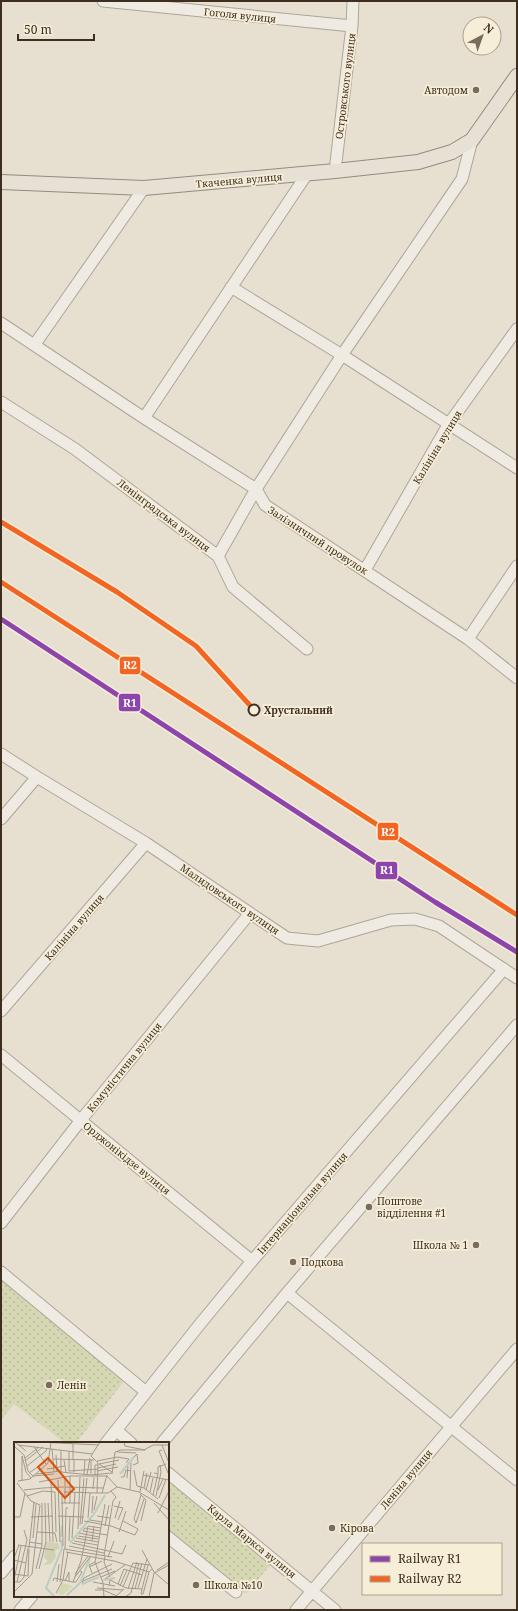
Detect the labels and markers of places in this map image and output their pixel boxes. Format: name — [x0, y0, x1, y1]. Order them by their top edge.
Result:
place label: Автодом — [424, 83, 468, 97]
marker: Автодом — [471, 85, 481, 95]
marker: Хрустальний — [247, 703, 261, 717]
place label: Хрустальний — [264, 703, 333, 717]
place label: Поштове відділення #1 — [377, 1194, 446, 1220]
marker: Поштове відділення #1 — [364, 1202, 374, 1212]
place label: Школа № 1 — [413, 1238, 468, 1252]
marker: Школа № 1 — [471, 1240, 481, 1250]
place label: Подкова — [301, 1255, 344, 1269]
marker: Подкова — [288, 1257, 298, 1267]
place label: Ленін — [57, 1378, 87, 1392]
marker: Ленін — [44, 1380, 54, 1390]
place label: Кірова — [340, 1521, 374, 1535]
marker: Кірова — [327, 1523, 337, 1533]
place label: Школа №10 — [204, 1578, 263, 1592]
marker: Школа №10 — [191, 1580, 201, 1590]

